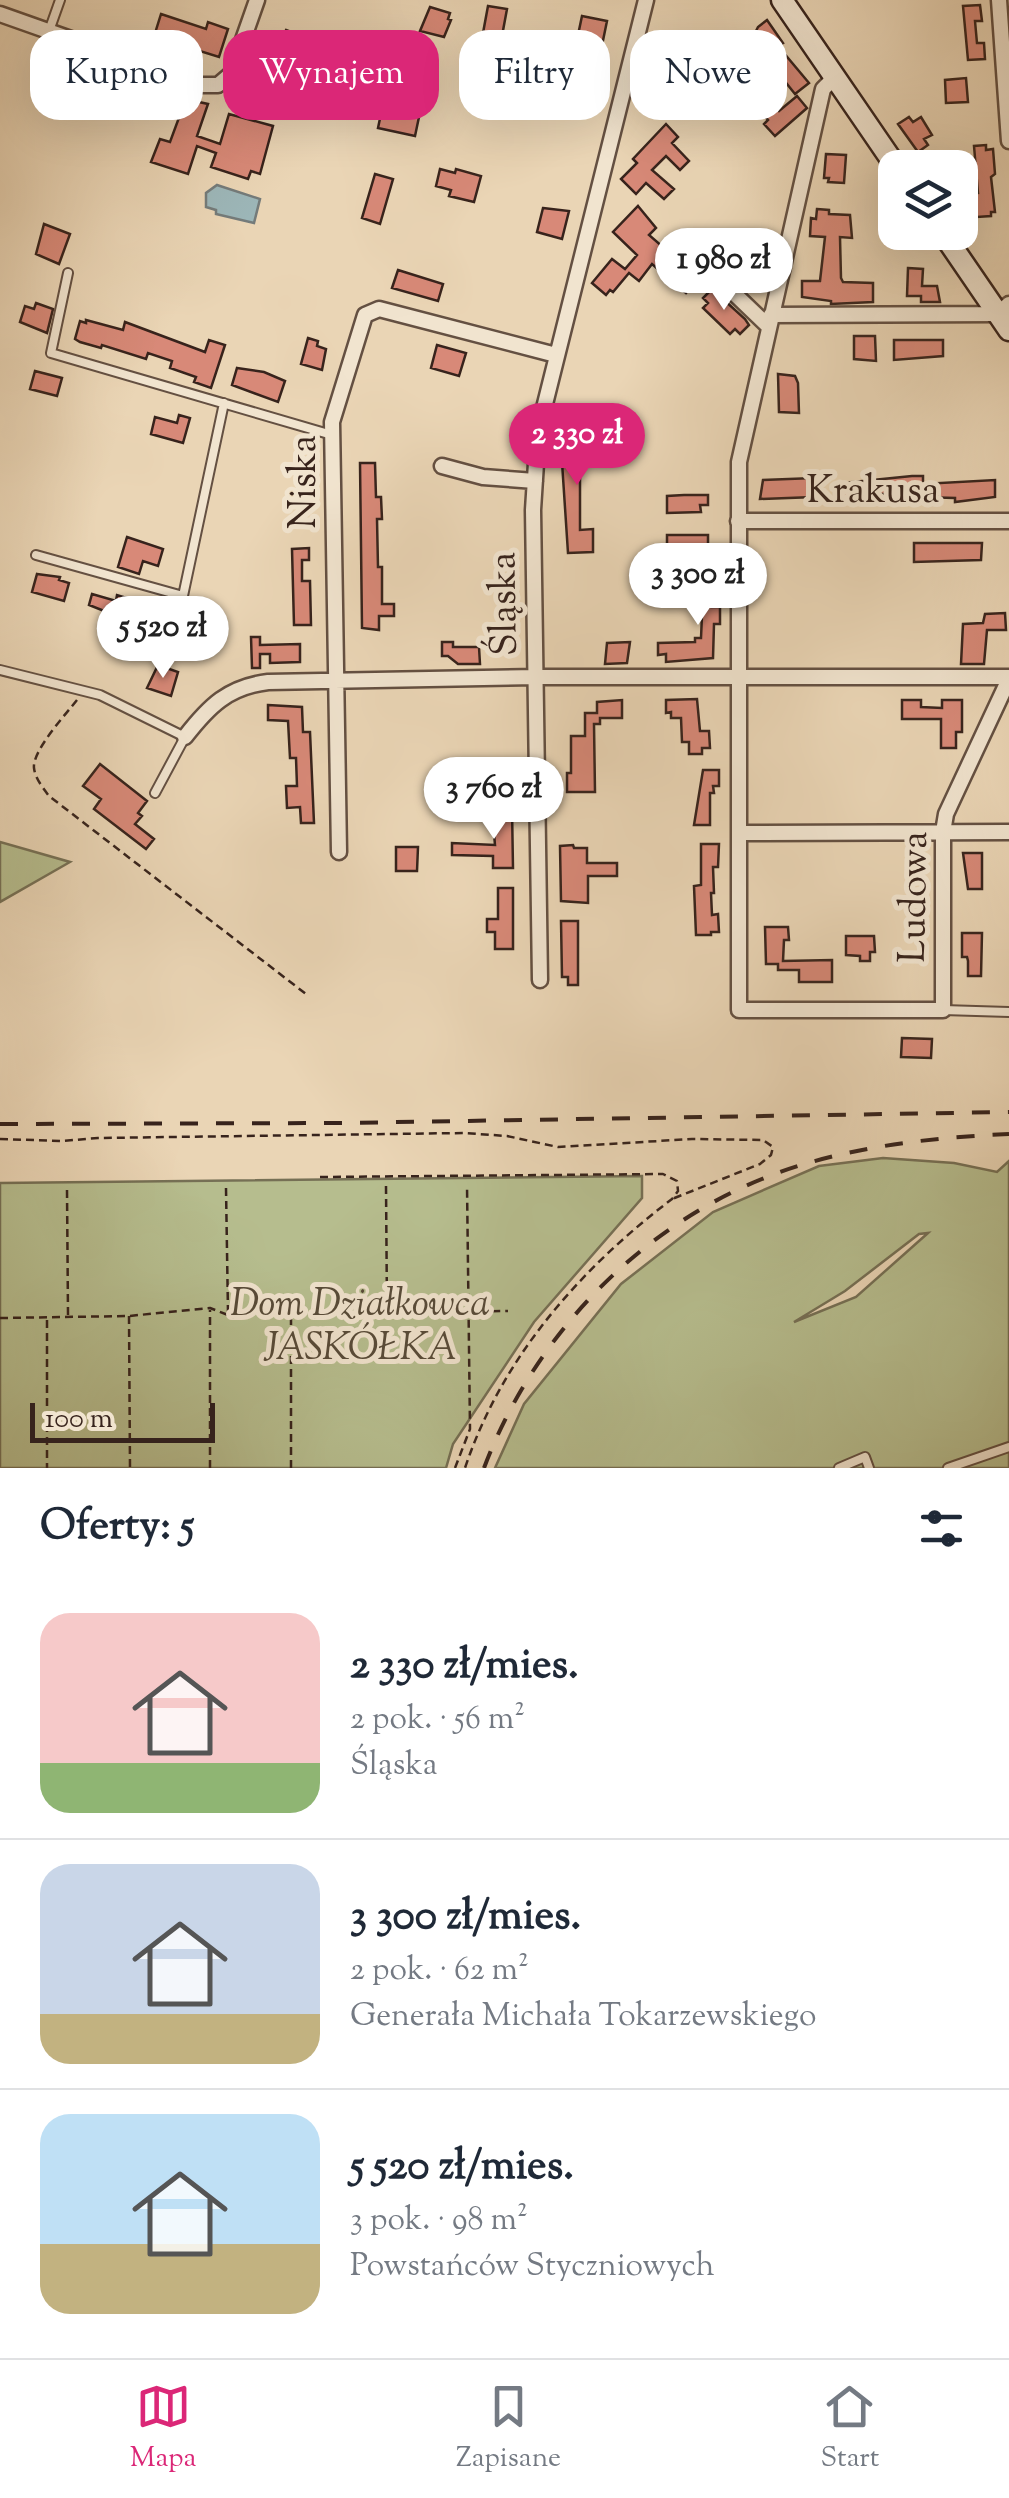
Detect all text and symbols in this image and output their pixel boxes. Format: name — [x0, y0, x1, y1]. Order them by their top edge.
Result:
chip: Kupno — [30, 30, 203, 120]
chip: Wynajem — [223, 30, 439, 120]
chip: Filtry — [459, 30, 610, 120]
chip: Nowe — [630, 30, 787, 120]
map controls — [878, 150, 978, 250]
button: layers — [878, 150, 978, 250]
pin: 1 980 zł — [621, 228, 827, 313]
text: 1 980 zł — [677, 237, 771, 283]
pin: 2 330 zł — [474, 403, 680, 488]
text: 2 330 zł — [531, 412, 623, 458]
street label: Niska — [279, 435, 333, 529]
street label: Krakusa — [807, 466, 939, 520]
pin: 3 300 zł — [595, 543, 801, 628]
street label: Śląska — [477, 551, 534, 656]
text: 3 300 zł — [651, 552, 745, 598]
pin: 5 520 zł — [60, 596, 266, 681]
text: 5 520 zł — [119, 605, 207, 651]
pin: 3 760 zł — [391, 757, 597, 842]
text: 3 760 zł — [446, 766, 542, 812]
street label: Ludowa — [888, 831, 944, 963]
park label: Dom Działkowca JASKÓŁKA — [230, 1279, 490, 1377]
scale bar — [30, 1398, 215, 1442]
text: 100 m — [45, 1400, 113, 1440]
text: Oferty: 5 — [40, 1498, 194, 1558]
icon: filters — [914, 1501, 969, 1556]
text: 2 330 zł/mies. — [350, 1637, 579, 1697]
icon: home — [120, 1653, 240, 1773]
text: 2 pok. · 56 m² — [350, 1697, 525, 1743]
text: Śląska — [350, 1743, 438, 1789]
text: 3 300 zł/mies. — [350, 1888, 581, 1948]
icon: home — [120, 1904, 240, 2024]
text: 2 pok. · 62 m² — [350, 1948, 529, 1994]
text: Generała Michała Tokarzewskiego — [350, 1994, 817, 2040]
text: 5 520 zł/mies. — [350, 2138, 574, 2198]
icon: home — [120, 2154, 240, 2274]
text: 3 pok. · 98 m² — [350, 2198, 528, 2244]
text: Powstańców Styczniowych — [350, 2244, 715, 2290]
tab: Mapa — [130, 2379, 197, 2479]
tab: Zapisane — [456, 2379, 561, 2479]
tab: Start — [820, 2379, 879, 2479]

